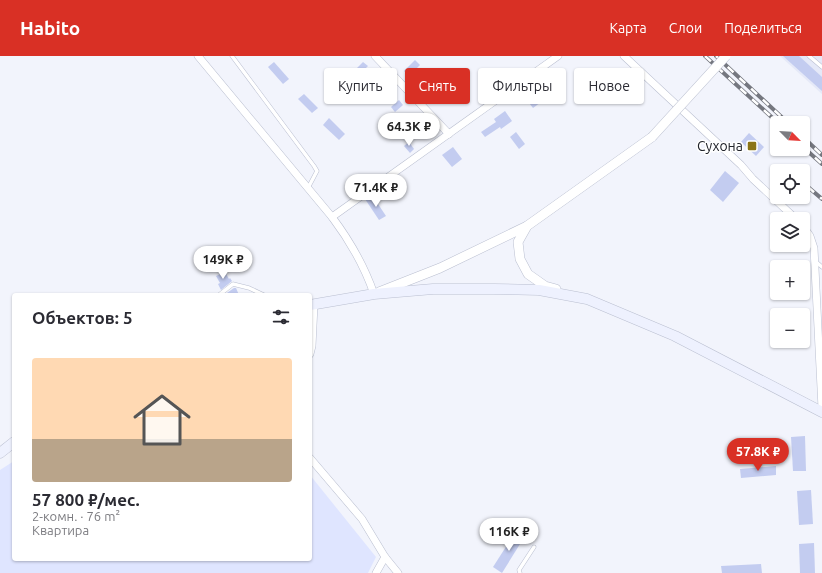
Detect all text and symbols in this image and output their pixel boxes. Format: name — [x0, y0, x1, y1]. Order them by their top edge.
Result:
text: Habito — [20, 17, 80, 39]
text: Карта — [609, 20, 647, 36]
text: Слои — [669, 20, 702, 36]
text: Поделиться — [724, 20, 802, 36]
chip: Купить — [324, 68, 397, 104]
chip: Снять — [405, 68, 470, 104]
chip: Фильтры — [478, 68, 566, 104]
chip: Новое — [574, 68, 644, 104]
pin: 64.3K ₽ — [372, 113, 446, 147]
north arrow — [770, 116, 810, 156]
map controls — [770, 116, 810, 348]
text: 64.3K ₽ — [387, 119, 431, 133]
place label: Сухона — [697, 138, 743, 154]
marker: Сухона — [746, 140, 758, 152]
button: locate — [770, 164, 810, 204]
pin: 71.4K ₽ — [339, 174, 413, 208]
text: 71.4K ₽ — [354, 180, 398, 194]
button: layers — [770, 212, 810, 252]
pin: 149K ₽ — [190, 246, 256, 280]
text: 149K ₽ — [202, 252, 244, 266]
button: + — [770, 260, 810, 300]
icon: filters — [270, 306, 292, 328]
text: Объектов: 5 — [32, 308, 132, 327]
button: − — [770, 308, 810, 348]
icon: home — [126, 384, 198, 456]
pin: 57.8K ₽ — [721, 438, 795, 472]
text: 57.8K ₽ — [736, 444, 780, 458]
text: 57 800 ₽/мес. — [32, 490, 140, 509]
text: 2-комн. · 76 m² — [32, 509, 120, 523]
pin: 116K ₽ — [476, 518, 542, 552]
text: Квартира — [32, 523, 89, 537]
text: 116K ₽ — [488, 524, 530, 538]

